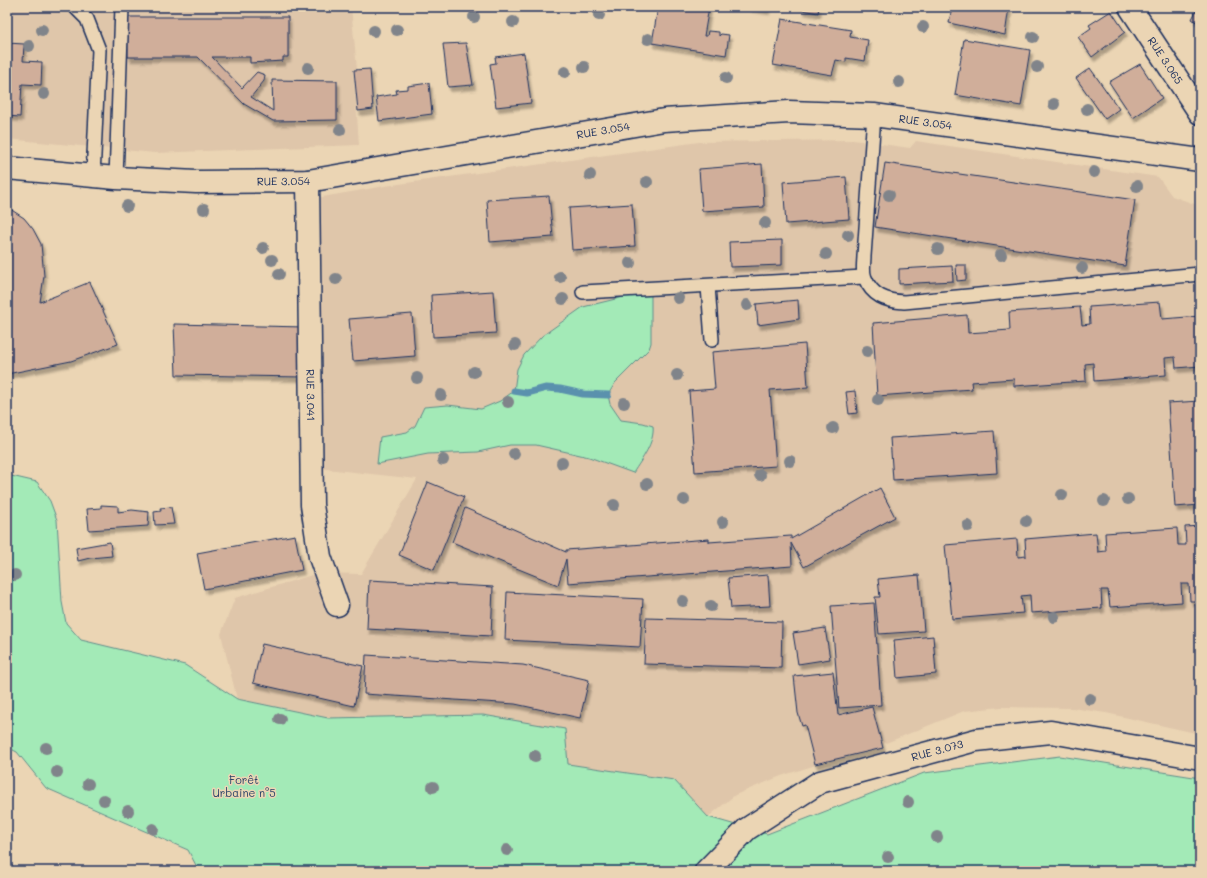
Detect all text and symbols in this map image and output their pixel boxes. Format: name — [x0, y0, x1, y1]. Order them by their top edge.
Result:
street label: RUE 3.065 — [1145, 34, 1187, 87]
street label: RUE 3.054 — [898, 111, 954, 133]
street label: RUE 3.054 — [575, 118, 631, 142]
street label: RUE 3.054 — [257, 173, 311, 188]
street label: RUE 3.041 — [303, 369, 319, 421]
street label: RUE 3.073 — [909, 736, 965, 764]
park label: Forêt Urbaine n°5 — [212, 772, 276, 800]

